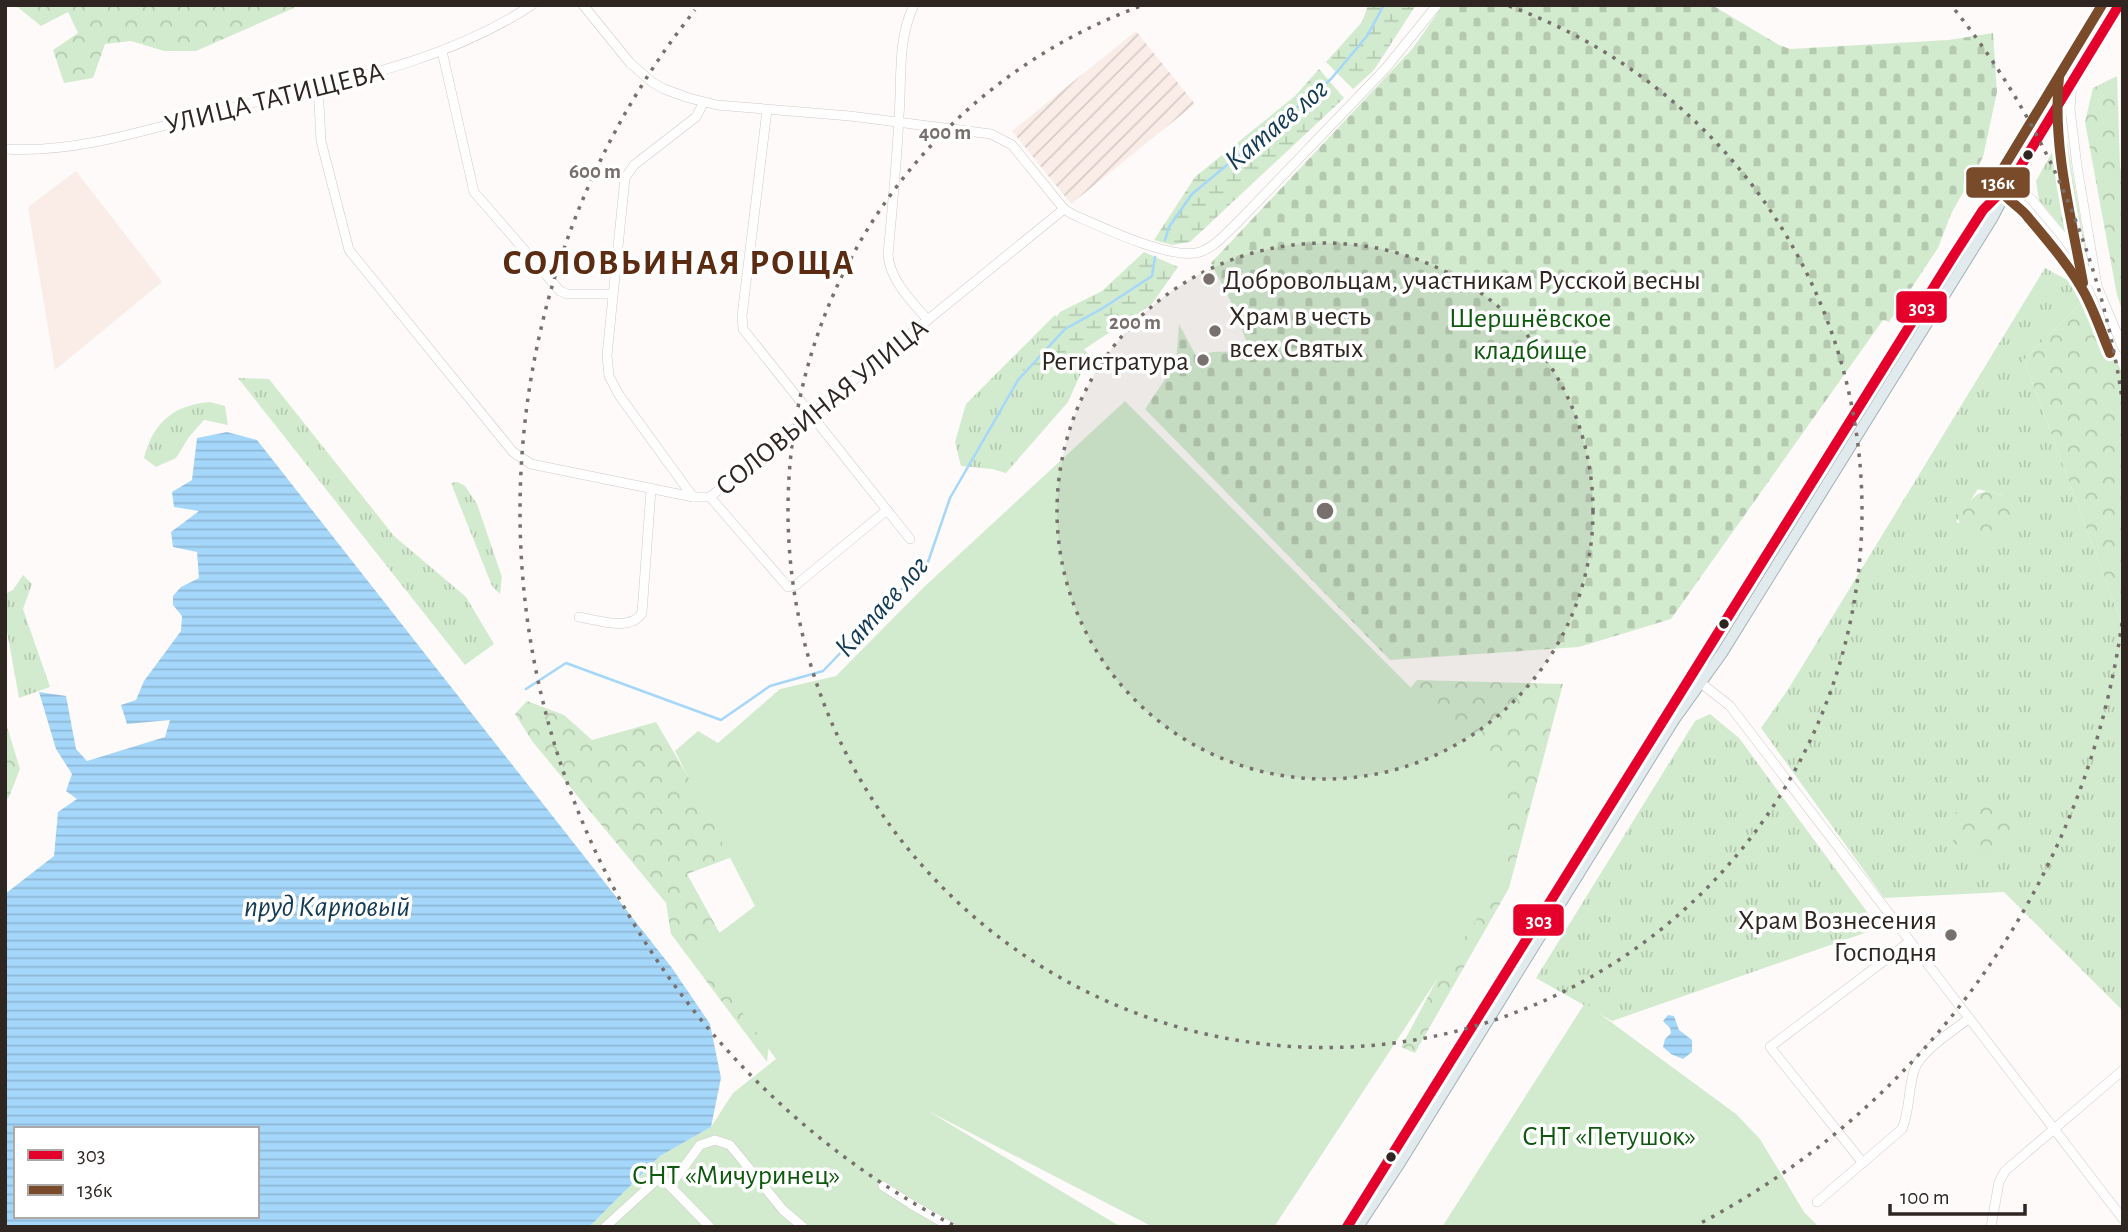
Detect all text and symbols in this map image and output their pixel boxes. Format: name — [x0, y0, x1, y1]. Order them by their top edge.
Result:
street label: УЛИЦА ТАТИЩЕВА — [162, 58, 387, 140]
water label: Катаев лог — [1219, 73, 1334, 176]
text: 400 m — [919, 122, 971, 143]
unlabelled marker — [2021, 148, 2035, 162]
text: 600 m — [569, 161, 621, 182]
line badge: 136к — [1965, 166, 2031, 199]
text: 136к — [1981, 174, 2015, 193]
district label: СОЛОВЬИНАЯ РОЩА — [503, 246, 855, 281]
place label: Добровольцам, участникам Русской весны — [1223, 267, 1701, 295]
marker: Добровольцам, участникам Русской весны — [1201, 271, 1217, 287]
line badge: 303 — [1895, 290, 1948, 324]
text: 303 — [1909, 299, 1935, 318]
place label: Храм в честь всех Святых — [1229, 303, 1371, 363]
park label: Шершнёвское кладбище — [1449, 305, 1611, 365]
text: 200 m — [1109, 312, 1161, 333]
street label: СОЛОВЬИНАЯ УЛИЦА — [711, 314, 934, 501]
marker: Храм в честь всех Святых — [1207, 323, 1223, 339]
place label: Регистратура — [1041, 348, 1189, 376]
marker: Регистратура — [1195, 352, 1211, 368]
centre of rings — [1313, 499, 1337, 523]
water label: Катаев лог — [829, 550, 934, 663]
unlabelled marker — [1717, 617, 1731, 631]
water label: пруд Карповый — [244, 892, 410, 922]
line badge: 303 — [1512, 903, 1565, 937]
place label: Храм Вознесения Господня — [1738, 907, 1937, 967]
text: 303 — [1526, 912, 1552, 931]
marker: Храм Вознесения Господня — [1943, 927, 1959, 943]
park label: СНТ «Петушок» — [1522, 1123, 1696, 1151]
legend — [14, 1127, 259, 1218]
text: 303 — [77, 1145, 105, 1166]
unlabelled marker — [1384, 1150, 1398, 1164]
park label: СНТ «Мичуринец» — [632, 1162, 840, 1190]
scale bar — [1890, 1172, 2025, 1216]
text: 136к — [77, 1180, 113, 1201]
text: 100 m — [1900, 1187, 1950, 1208]

